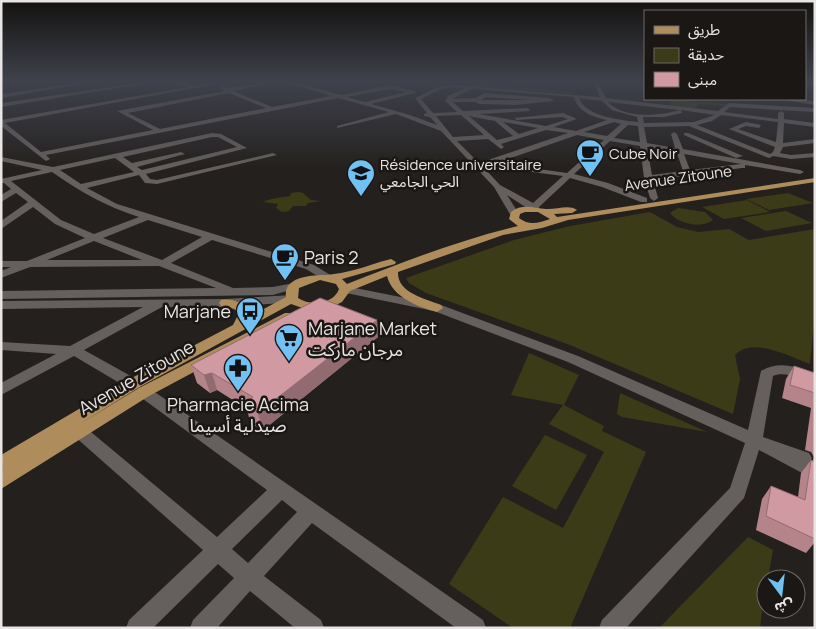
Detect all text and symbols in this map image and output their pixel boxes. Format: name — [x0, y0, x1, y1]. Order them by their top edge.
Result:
legend — [644, 10, 806, 100]
text: طريق — [688, 19, 720, 40]
text: حديقة — [688, 44, 724, 65]
text: مبنى — [688, 69, 717, 90]
cafe icon: Cube Noir — [575, 138, 605, 177]
place label: Cube Noir — [609, 143, 678, 164]
place label: Résidence universitaire الحي الجامعي — [380, 154, 542, 193]
school or university icon: Résidence universitaire الحي الجامعي — [346, 158, 376, 197]
street label: Avenue Zitoune — [623, 160, 733, 196]
cafe icon: Paris 2 — [270, 242, 300, 281]
place label: Paris 2 — [304, 245, 358, 269]
bus stop icon: Marjane — [235, 296, 265, 335]
place label: Marjane — [164, 299, 231, 323]
place label: Marjane Market مرجان ماركت — [308, 316, 437, 361]
supermarket icon: Marjane Market مرجان ماركت — [274, 323, 304, 362]
street label: Avenue Zitoune — [74, 334, 198, 420]
pharmacy icon: Pharmacie Acima صيدلية أسيما — [223, 353, 253, 392]
place label: Pharmacie Acima صيدلية أسيما — [167, 392, 309, 437]
north arrow — [756, 569, 806, 619]
text: ش — [773, 595, 796, 619]

